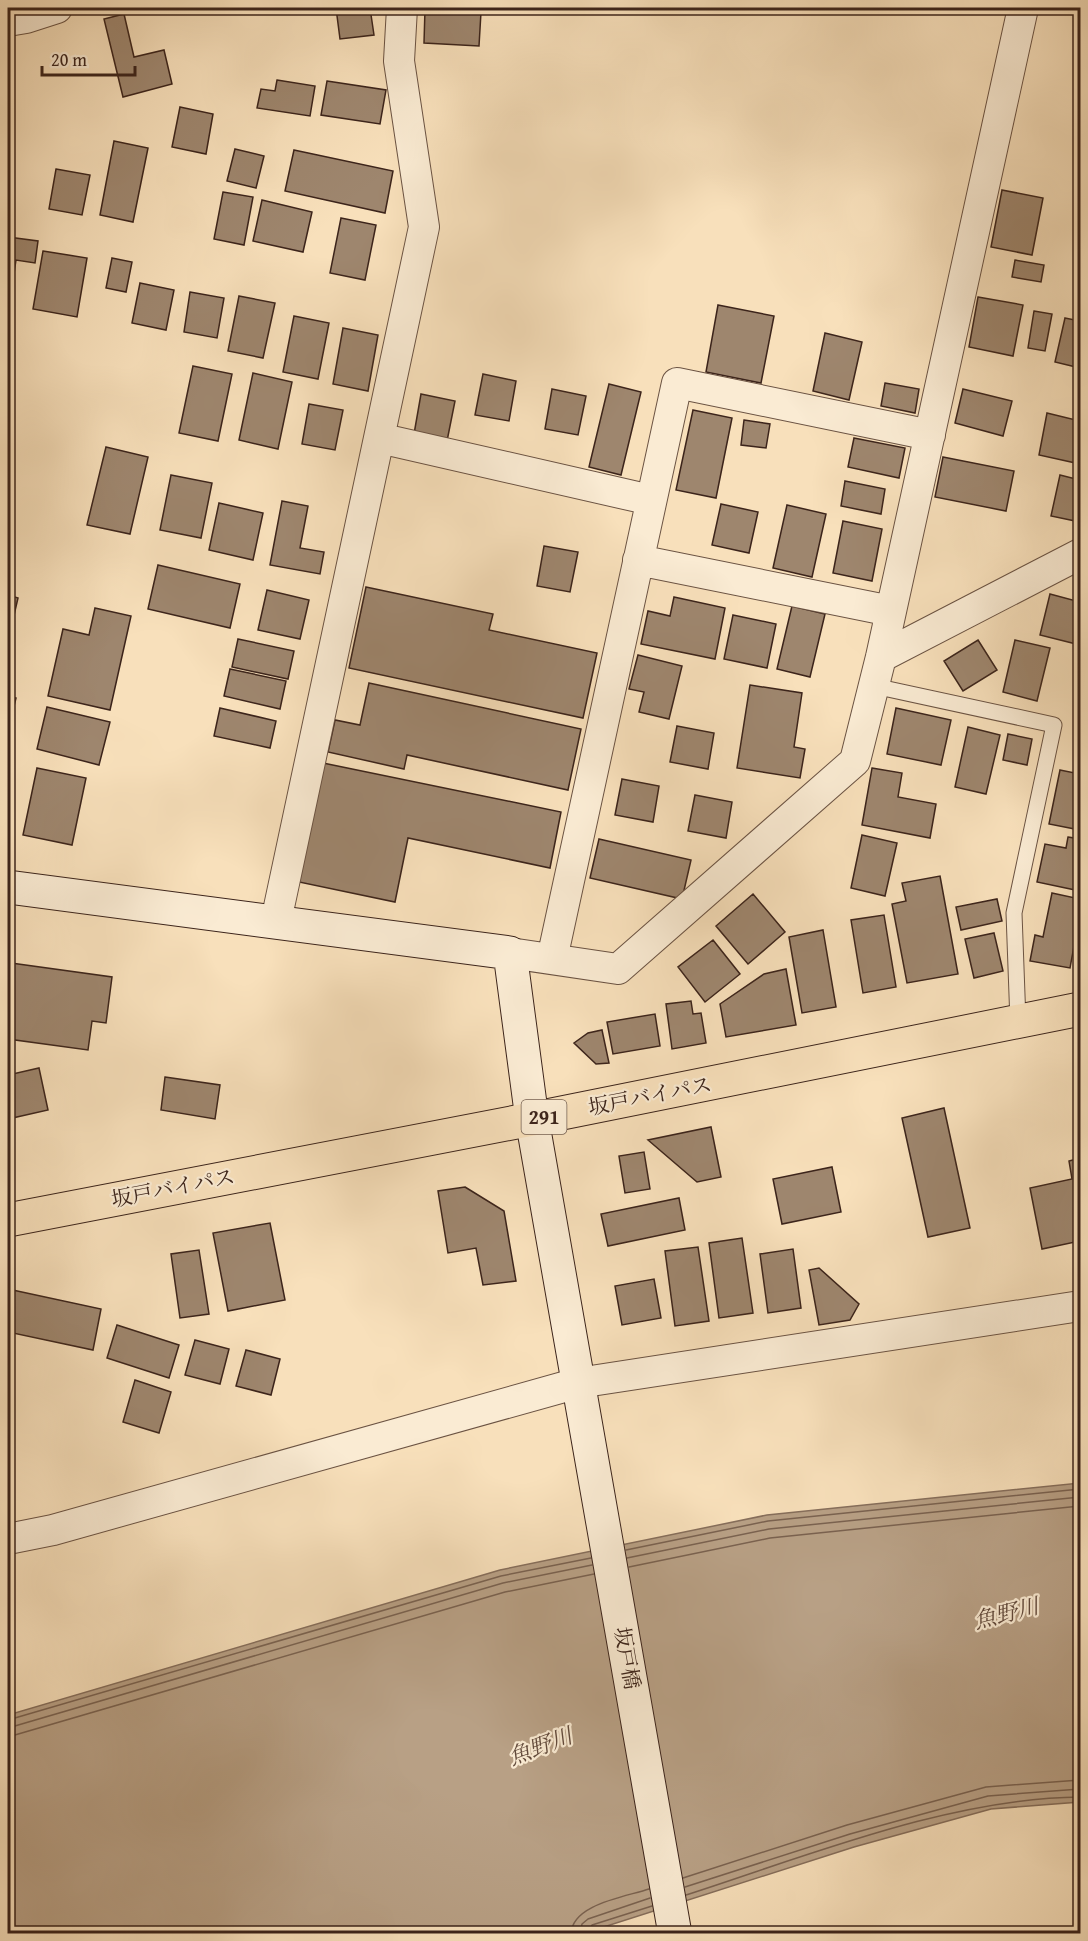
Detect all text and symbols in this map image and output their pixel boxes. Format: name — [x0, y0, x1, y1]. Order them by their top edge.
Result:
scale bar — [42, 39, 135, 77]
text: 20 m — [51, 46, 87, 73]
street label: 坂戸バイパス — [585, 1068, 715, 1123]
road number: 291 — [522, 1100, 566, 1134]
street label: 坂戸バイパス — [108, 1160, 238, 1215]
water label: 魚野川 — [970, 1589, 1044, 1637]
street label: 坂戸橋 — [607, 1624, 648, 1692]
water label: 魚野川 — [503, 1719, 578, 1773]

